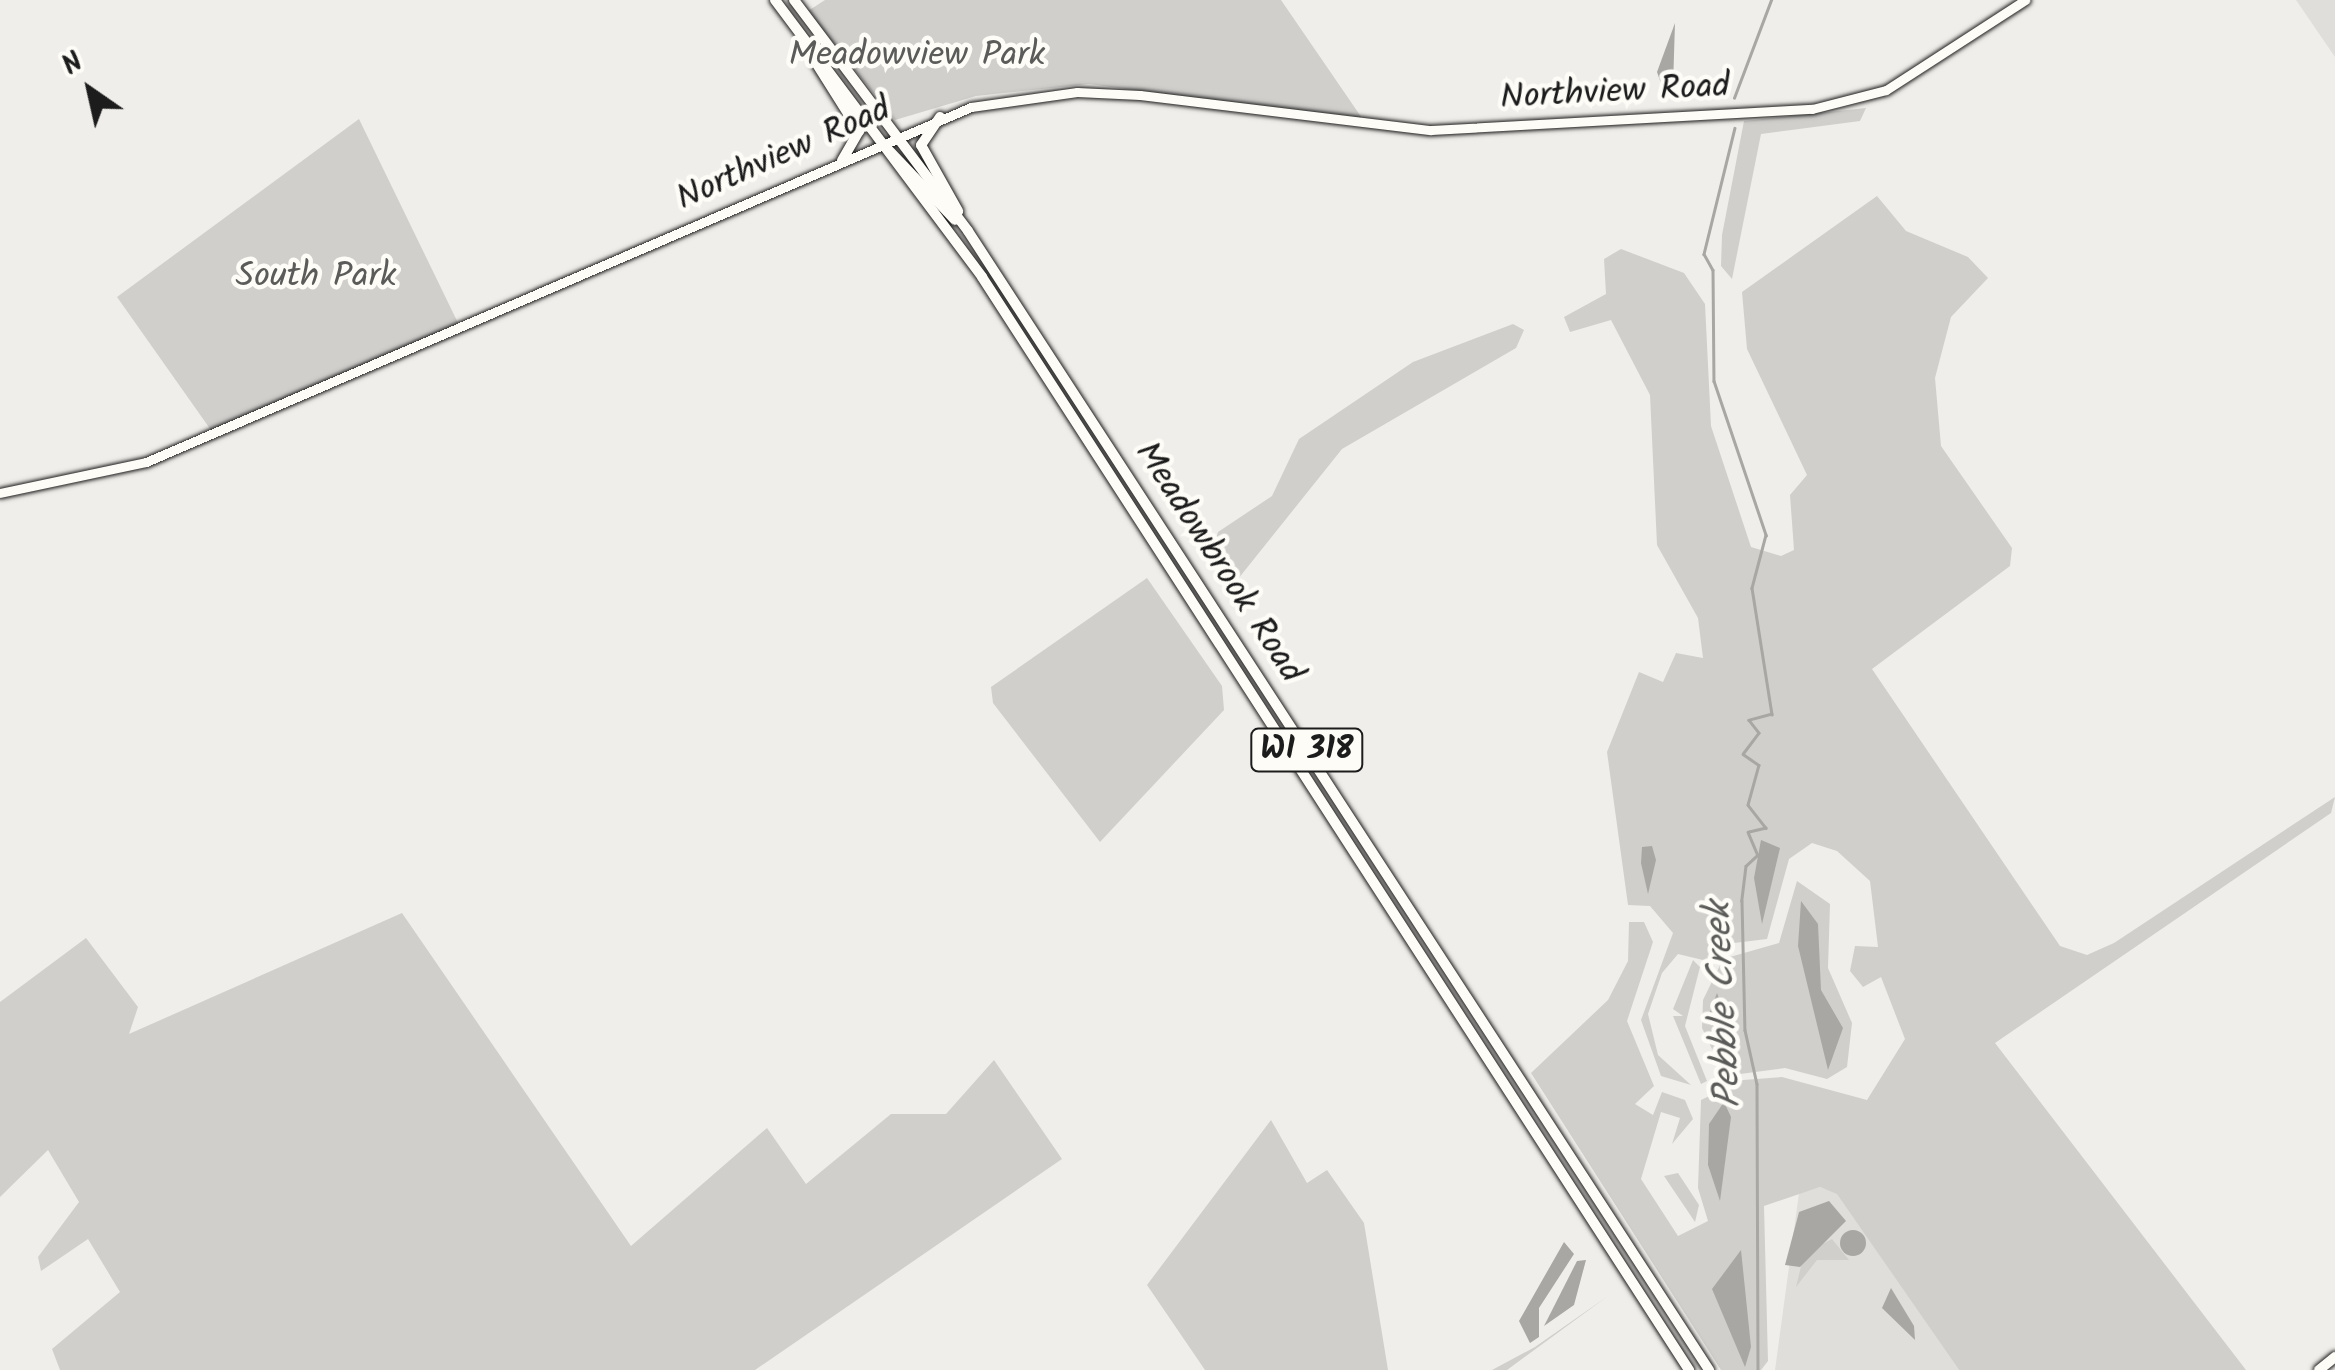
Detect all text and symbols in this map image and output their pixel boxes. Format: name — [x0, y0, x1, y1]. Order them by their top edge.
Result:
park label: Meadowview Park — [789, 35, 1045, 77]
north arrow — [40, 40, 140, 140]
text: N — [53, 41, 93, 88]
street label: Northview Road — [1499, 66, 1731, 120]
street label: Northview Road — [670, 89, 898, 221]
park label: South Park — [235, 256, 397, 298]
street label: Meadowbrook Road — [1124, 435, 1312, 691]
road number: WI 318 — [1250, 723, 1364, 777]
water label: Pebble Creek — [1697, 901, 1753, 1109]

